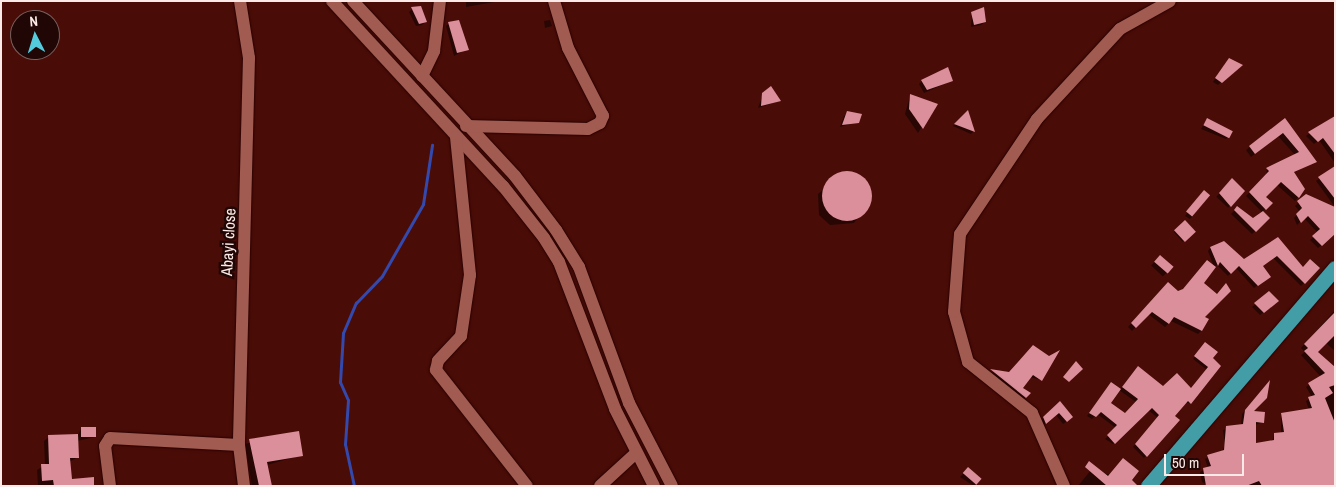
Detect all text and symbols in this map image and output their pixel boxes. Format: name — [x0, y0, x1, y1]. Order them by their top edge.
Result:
north arrow — [10, 10, 60, 60]
text: N — [29, 12, 39, 30]
street label: Abayi close — [217, 208, 239, 276]
scale bar — [1166, 444, 1246, 476]
text: 50 m — [1172, 452, 1199, 473]

